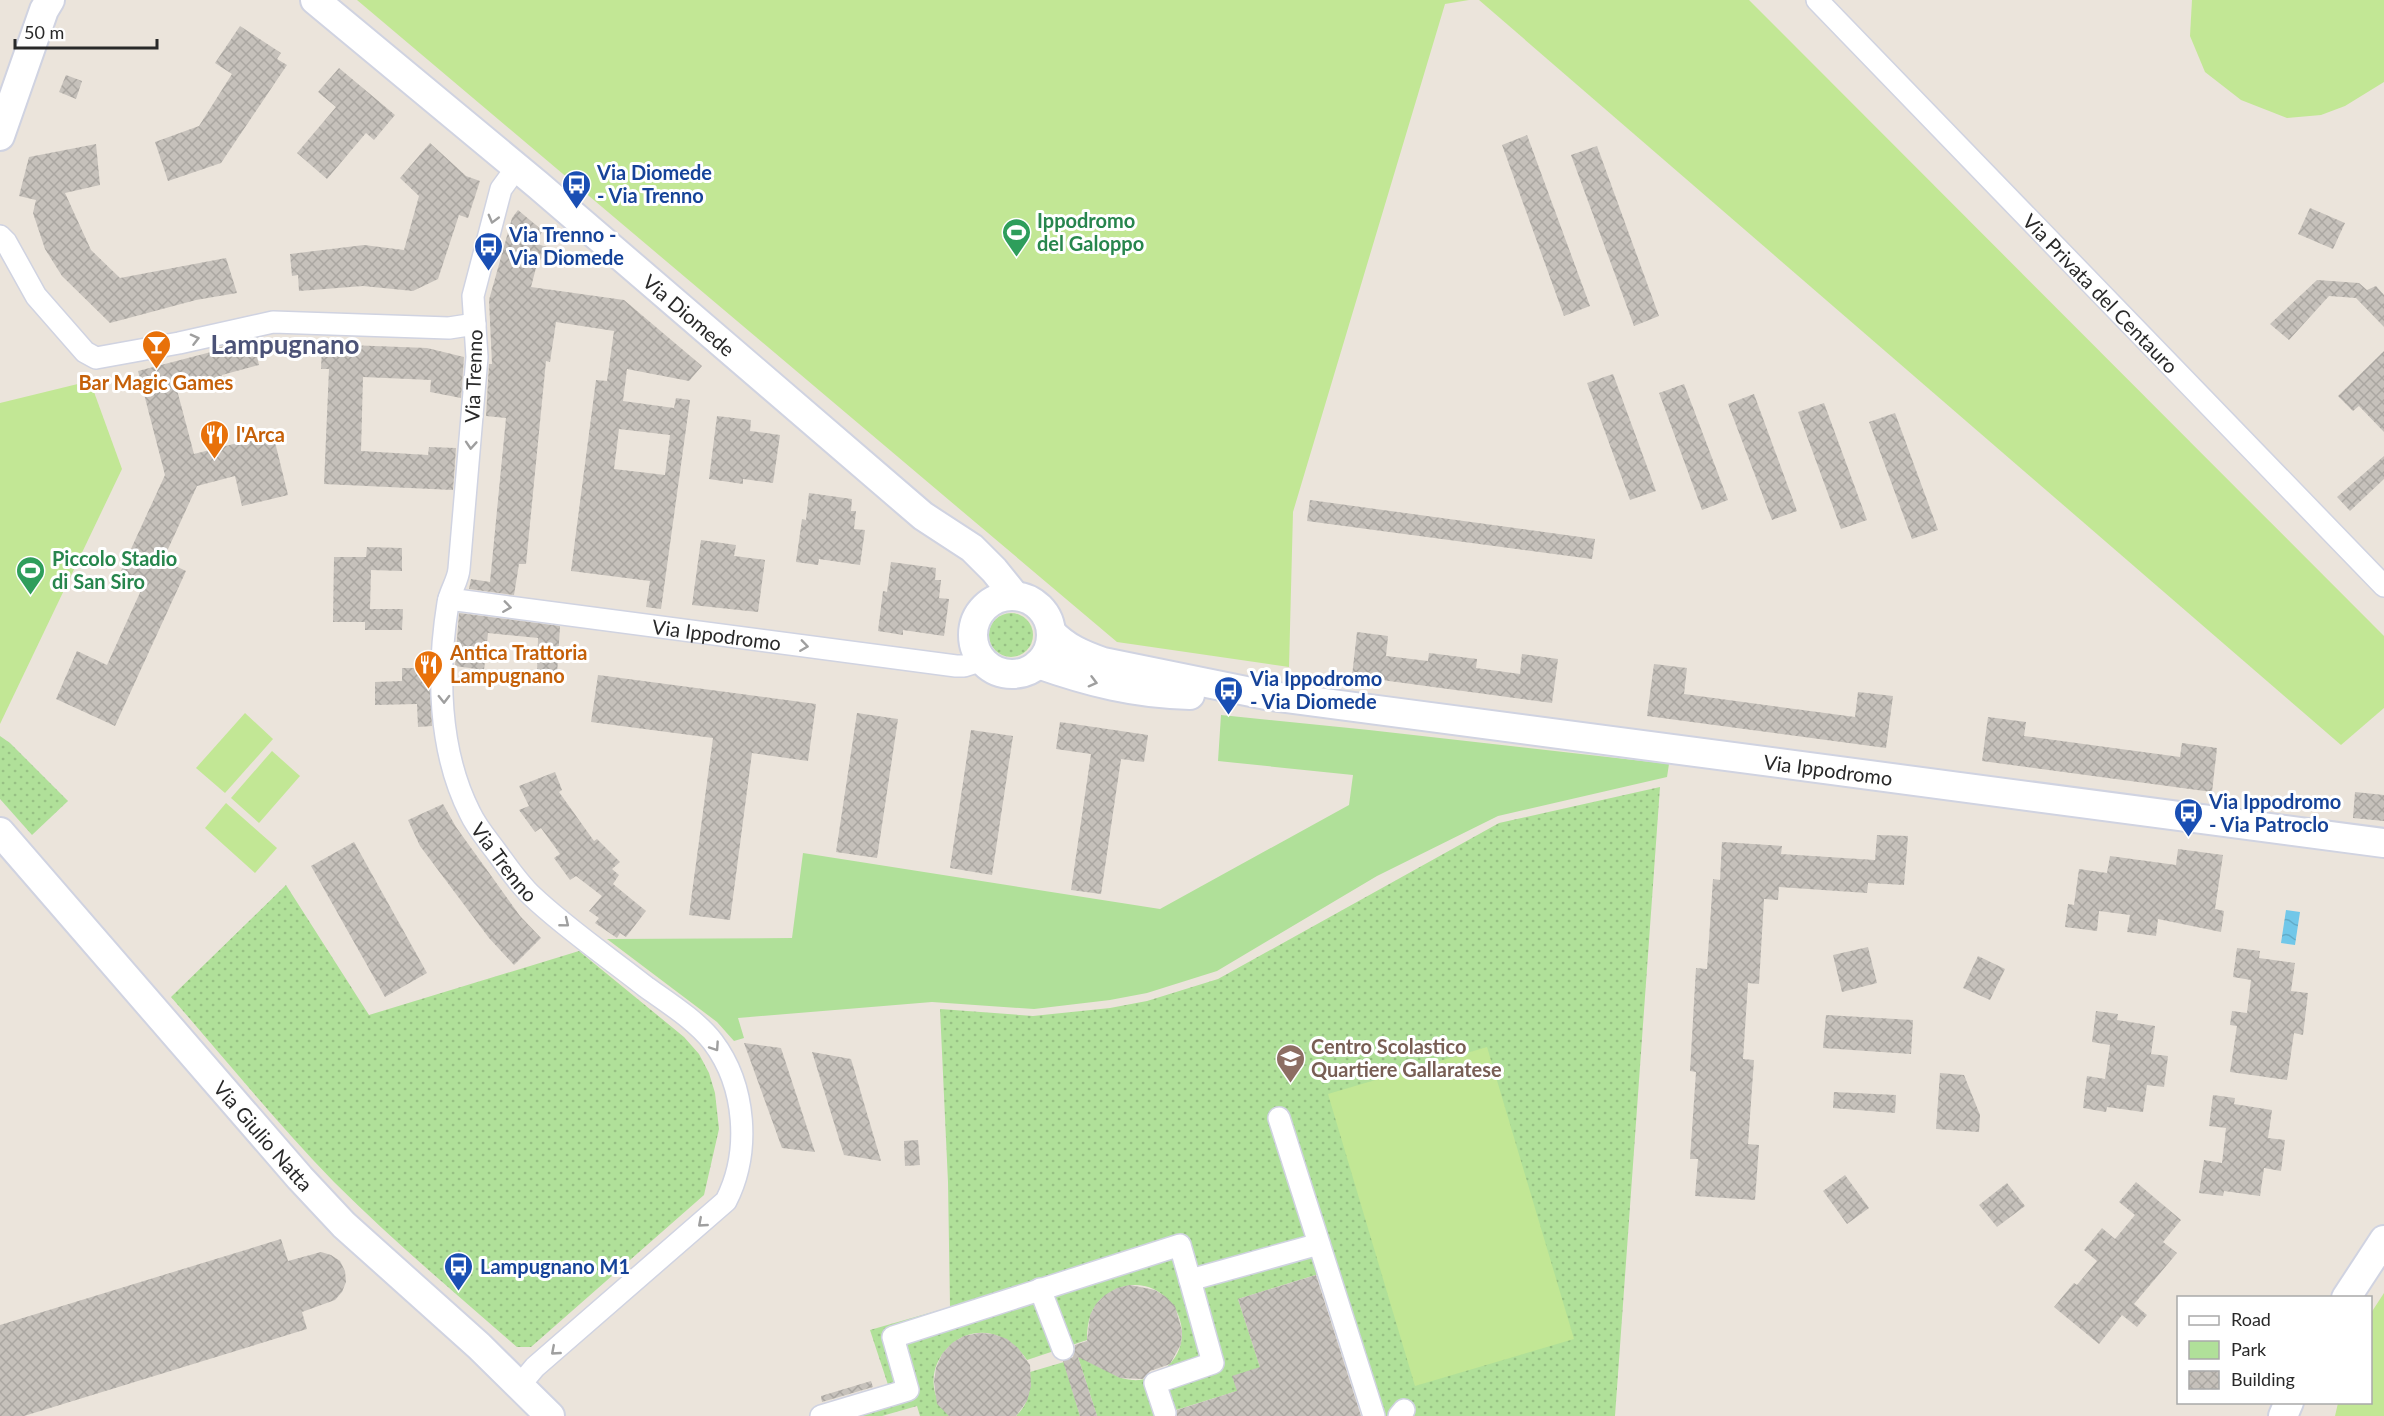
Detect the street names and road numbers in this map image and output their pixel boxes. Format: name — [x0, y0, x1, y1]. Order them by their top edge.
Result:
street label: Via Privata del Centauro — [2018, 209, 2183, 378]
street label: Via Diomede — [638, 269, 740, 361]
street label: Via Trenno — [459, 329, 487, 423]
street label: Via Ippodromo — [651, 614, 783, 655]
street label: Via Ippodromo — [1762, 749, 1894, 790]
street label: Via Trenno — [466, 818, 542, 907]
street label: Via Giulio Natta — [209, 1076, 318, 1196]

